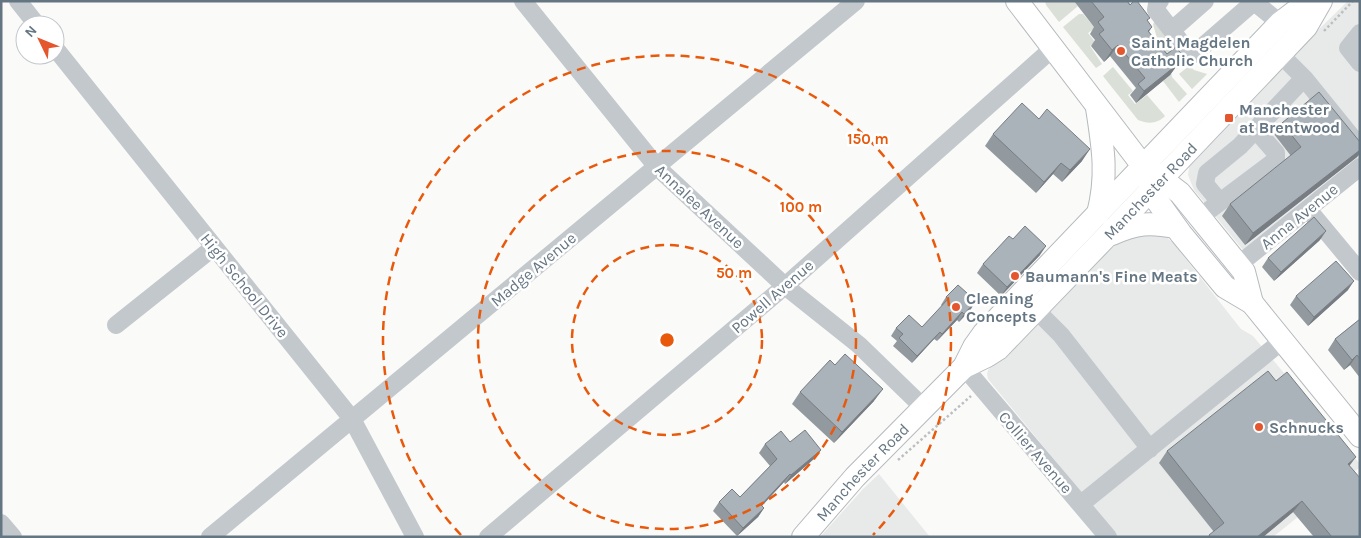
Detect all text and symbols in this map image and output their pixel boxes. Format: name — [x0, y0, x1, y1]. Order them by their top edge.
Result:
north arrow — [15, 15, 65, 65]
text: N — [21, 22, 41, 41]
place label: Saint Magdelen Catholic Church — [1131, 33, 1253, 70]
marker: Saint Magdelen Catholic Church — [1115, 45, 1127, 57]
place label: Manchester at Brentwood — [1239, 100, 1340, 137]
marker: Manchester at Brentwood — [1223, 112, 1235, 124]
text: 150 m — [847, 130, 889, 148]
street label: Manchester Road — [1100, 138, 1201, 244]
street label: Annalee Avenue — [651, 160, 748, 252]
street label: Anna Avenue — [1257, 179, 1342, 253]
text: 100 m — [780, 198, 822, 216]
street label: Madge Avenue — [487, 228, 580, 311]
street label: High School Drive — [197, 229, 292, 341]
street label: Powell Avenue — [727, 255, 817, 337]
text: 50 m — [716, 264, 752, 282]
place label: Baumann's Fine Meats — [1025, 267, 1198, 286]
marker: Baumann's Fine Meats — [1009, 270, 1021, 282]
place label: Cleaning Concepts — [966, 289, 1037, 326]
marker: Cleaning Concepts — [950, 301, 962, 313]
centre of rings — [658, 331, 676, 349]
street label: Collier Avenue — [995, 407, 1076, 497]
place label: Schnucks — [1269, 418, 1344, 437]
street label: Manchester Road — [812, 419, 913, 525]
marker: Schnucks — [1253, 421, 1265, 433]

